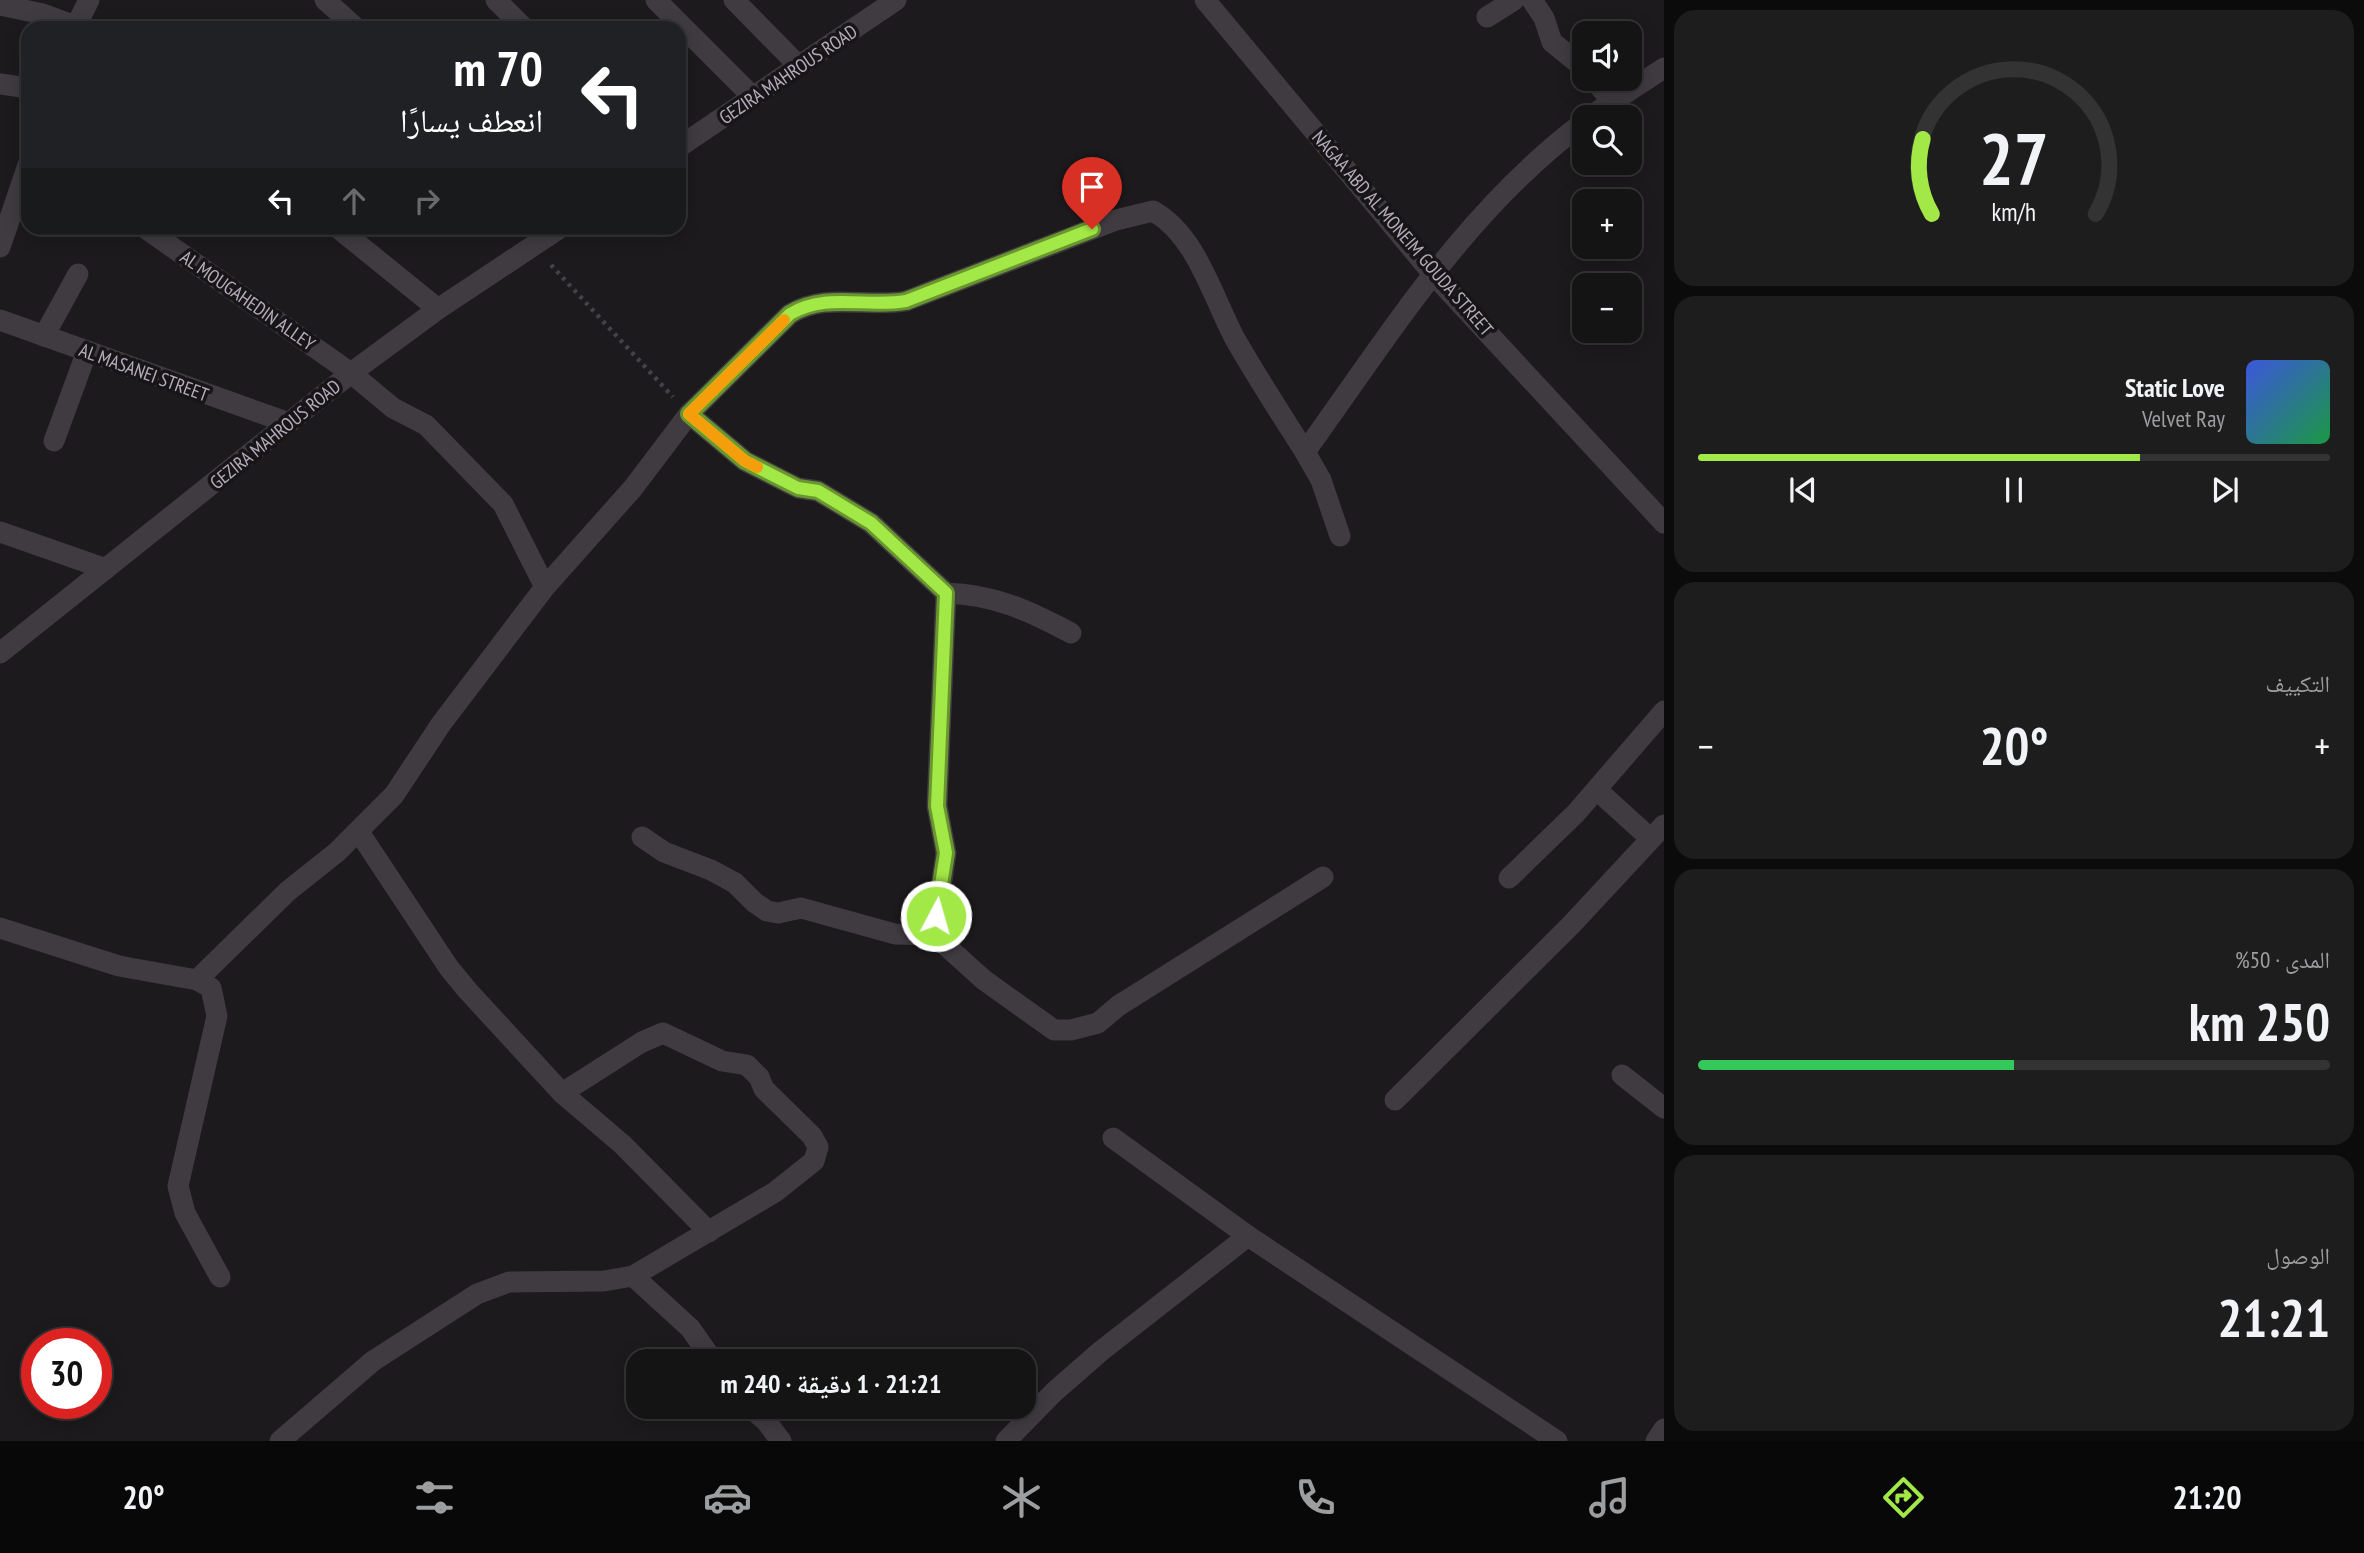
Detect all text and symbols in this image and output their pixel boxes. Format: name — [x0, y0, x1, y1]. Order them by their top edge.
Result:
street label: GEZIRA MAHROUS ROAD — [714, 19, 862, 129]
map controls — [1572, 21, 1642, 343]
button: sound — [1572, 21, 1642, 91]
text: 70 m — [454, 36, 543, 100]
icon: left — [567, 49, 658, 140]
text: انعطف يسارًا — [400, 99, 543, 141]
button: search — [1572, 105, 1642, 175]
text: 27 — [1979, 110, 2049, 204]
street label: NAGAA ABD AL MONEIM GOUDA STREET — [1307, 125, 1499, 341]
pin — [1062, 157, 1122, 229]
icon: arrive — [1073, 168, 1111, 206]
icon: left — [262, 182, 300, 220]
icon: ahead — [335, 182, 373, 220]
icon: right — [408, 182, 446, 220]
button: + — [1572, 189, 1642, 259]
text: km/h — [1992, 196, 2036, 228]
street label: AL MOUGAHEDIN ALLEY — [176, 245, 320, 356]
button: − — [1572, 273, 1642, 343]
street label: AL MASANEI STREET — [76, 337, 212, 407]
text: Static Love — [2125, 371, 2225, 404]
street label: GEZIRA MAHROUS ROAD — [205, 374, 345, 494]
text: Velvet Ray — [2142, 404, 2225, 433]
icon: previous — [1784, 471, 1822, 509]
icon: pause — [1995, 471, 2033, 509]
icon: next — [2206, 471, 2244, 509]
text: التكييف — [2265, 669, 2330, 698]
text: 20° — [1980, 712, 2048, 779]
text: − — [1698, 721, 1714, 770]
text: + — [2314, 721, 2330, 770]
position arrow — [899, 879, 973, 953]
text: المدى · 50% — [2235, 945, 2330, 974]
text: 250 km — [2189, 988, 2330, 1055]
text: الوصول — [2266, 1241, 2330, 1270]
text: 21:21 — [2218, 1284, 2330, 1351]
speed limit sign: 30 — [21, 1328, 112, 1419]
text: 21:21 · 1 دقيقة · 240 m — [721, 1367, 941, 1400]
icon: filters — [410, 1473, 459, 1522]
icon: car — [703, 1473, 752, 1522]
icon: climate — [997, 1473, 1046, 1522]
icon: phone — [1291, 1473, 1340, 1522]
icon: music — [1585, 1473, 1634, 1522]
icon: directions — [1879, 1473, 1928, 1522]
text: 20° — [122, 1476, 165, 1518]
text: 21:20 — [2172, 1476, 2242, 1518]

